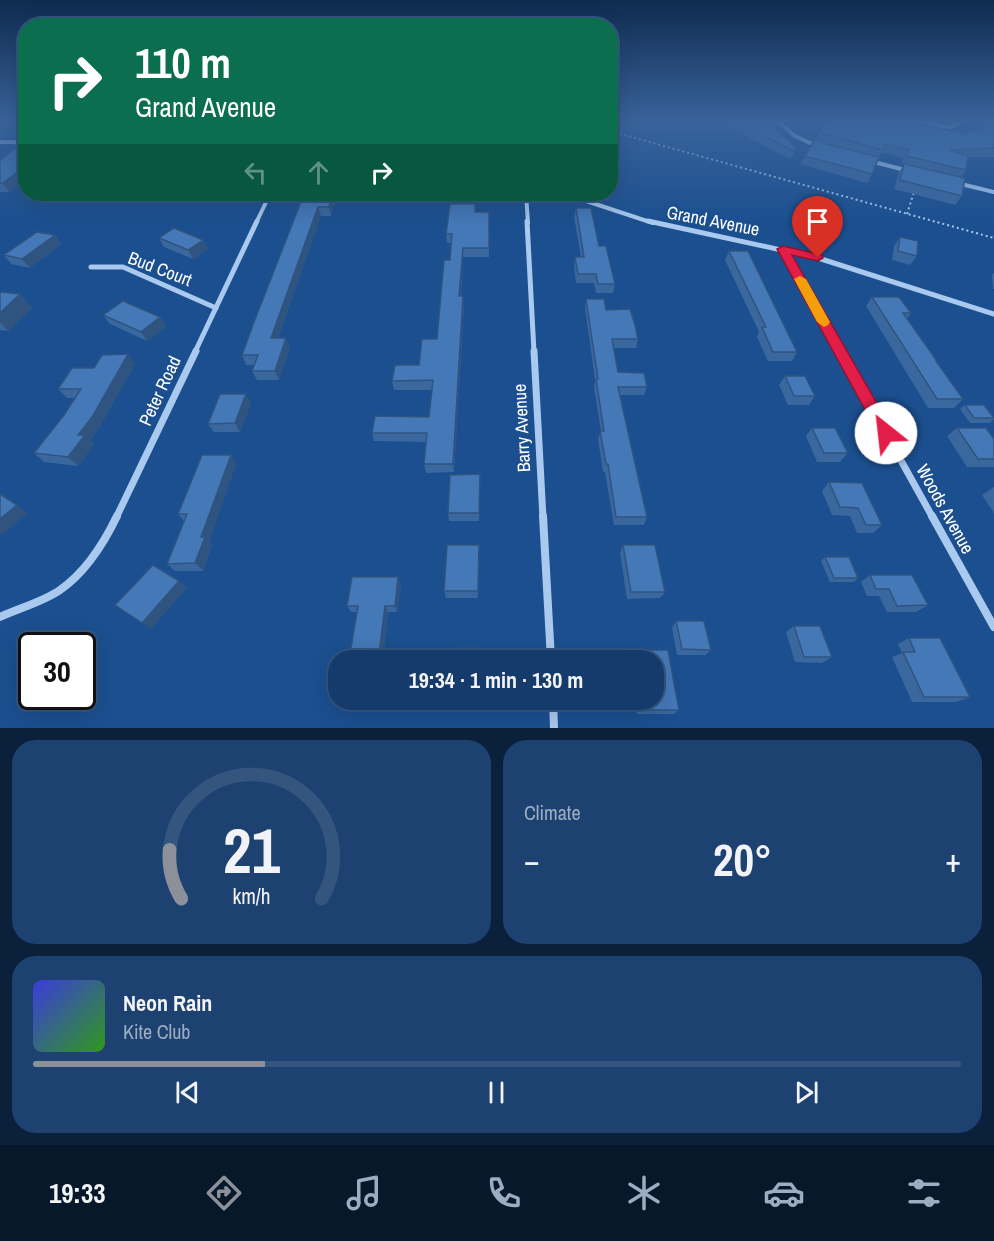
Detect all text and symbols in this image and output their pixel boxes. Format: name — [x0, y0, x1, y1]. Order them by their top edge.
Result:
text: 110 m — [135, 35, 231, 91]
icon: right — [36, 42, 114, 120]
text: Grand Avenue — [135, 89, 276, 125]
icon: left — [239, 156, 272, 189]
icon: ahead — [302, 156, 335, 189]
icon: right — [365, 156, 398, 189]
pin — [792, 196, 843, 258]
street label: Grand Avenue — [665, 199, 762, 242]
icon: arrive — [801, 205, 834, 238]
street label: Bud Court — [125, 245, 196, 292]
street label: Peter Road — [132, 352, 187, 430]
street label: Barry Avenue — [507, 383, 536, 473]
position arrow — [854, 401, 918, 465]
street label: Woods Avenue — [911, 459, 980, 558]
speed limit sign: 30 — [18, 632, 96, 710]
text: 19:34 · 1 min · 130 m — [409, 665, 583, 695]
text: Climate — [524, 799, 581, 826]
text: 21 — [223, 808, 280, 892]
text: 20° — [713, 829, 772, 890]
text: − — [524, 838, 540, 882]
text: + — [945, 838, 961, 882]
text: km/h — [232, 882, 271, 911]
text: Neon Rain — [123, 988, 212, 1018]
text: Kite Club — [123, 1018, 190, 1045]
icon: previous — [171, 1076, 204, 1109]
icon: pause — [480, 1076, 513, 1109]
icon: next — [790, 1076, 823, 1109]
icon: directions — [203, 1172, 245, 1214]
icon: music — [343, 1172, 385, 1214]
icon: phone — [483, 1172, 525, 1214]
icon: climate — [623, 1172, 665, 1214]
icon: car — [763, 1172, 805, 1214]
icon: filters — [903, 1172, 945, 1214]
text: 19:33 — [49, 1175, 106, 1211]

